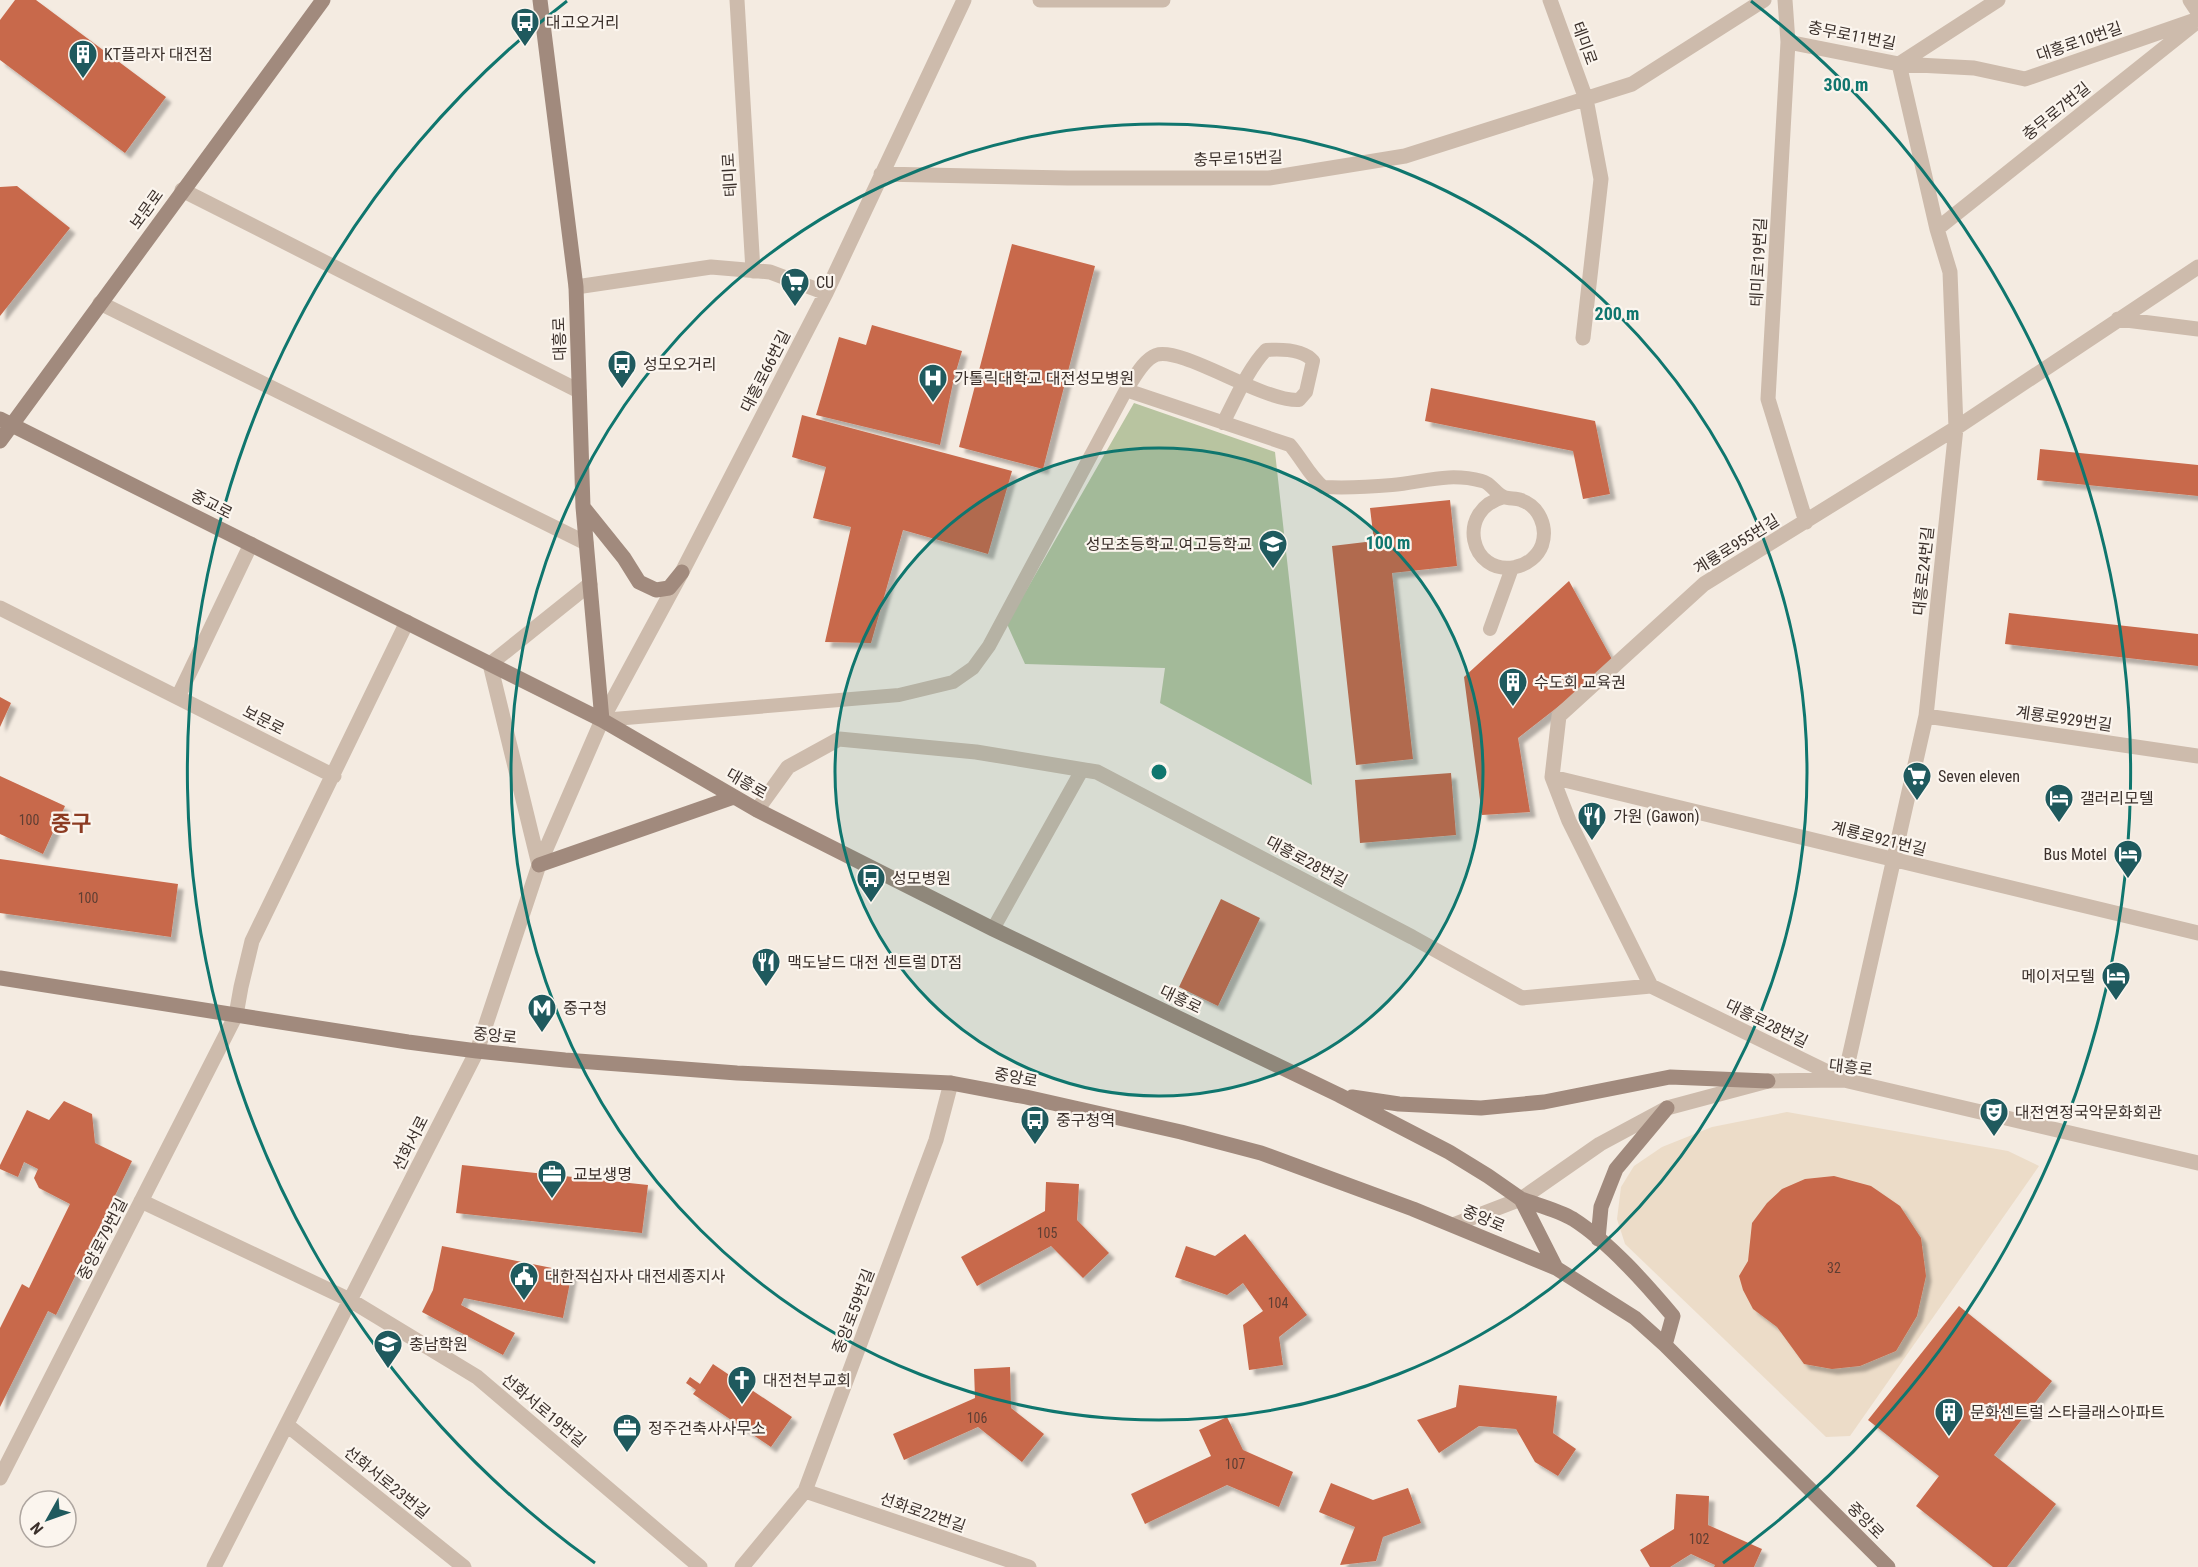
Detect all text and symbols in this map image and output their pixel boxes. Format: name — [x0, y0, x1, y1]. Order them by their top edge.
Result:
bus stop icon: 대고오거리 — [509, 6, 541, 48]
place label: 대고오거리 — [546, 13, 620, 32]
street label: 충무로11번길 — [1806, 18, 1898, 53]
street label: 대흥로10번길 — [2034, 18, 2125, 65]
street label: 테미로 — [1568, 19, 1601, 67]
building icon: KT플라자 대전점 — [67, 38, 99, 80]
place label: KT플라자 대전점 — [104, 45, 213, 64]
text: 300 m — [1824, 74, 1868, 95]
street label: 충무로7번길 — [2019, 78, 2094, 144]
street label: 충무로15번길 — [1193, 147, 1283, 170]
street label: 테미로 — [719, 152, 740, 198]
street label: 보문로 — [126, 186, 167, 233]
street label: 테미로19번길 — [1747, 217, 1770, 307]
supermarket icon: CU — [779, 266, 811, 308]
place label: CU — [816, 273, 834, 292]
text: 200 m — [1595, 303, 1639, 324]
street label: 대흥로 — [549, 316, 570, 361]
street label: 대흥로66번길 — [737, 327, 794, 415]
bus stop icon: 성모오거리 — [606, 348, 638, 390]
place label: 성모오거리 — [643, 355, 717, 374]
hospital icon: 가톨릭대학교 대전성모병원 — [917, 362, 949, 404]
place label: 가톨릭대학교 대전성모병원 — [954, 369, 1134, 388]
street label: 중교로 — [188, 486, 236, 523]
street label: 계룡로955번길 — [1690, 511, 1783, 578]
street label: 대흥로24번길 — [1909, 526, 1938, 617]
school or university icon: 성모초등학교.여고등학교 — [1257, 528, 1289, 570]
text: 100 m — [1366, 532, 1410, 553]
place label: 성모초등학교.여고등학교 — [1086, 535, 1252, 554]
building icon: 수도회 교육권 — [1497, 666, 1529, 708]
place label: 수도회 교육권 — [1534, 673, 1626, 692]
street label: 보문로 — [240, 702, 288, 739]
street label: 계룡로929번길 — [2014, 702, 2113, 735]
supermarket icon: Seven eleven — [1901, 760, 1933, 802]
centre of rings — [1149, 762, 1169, 782]
street label: 대흥로 — [723, 764, 771, 803]
place label: Seven eleven — [1938, 767, 2020, 786]
hotel icon: 갤러리모텔 — [2043, 782, 2075, 824]
place label: 갤러리모텔 — [2080, 789, 2154, 808]
restaurant icon: 가원 (Gawon) — [1576, 800, 1608, 842]
place label: 가원 (Gawon) — [1613, 807, 1700, 826]
district label: 중구 — [51, 811, 91, 836]
house number: 100 — [19, 812, 39, 828]
street label: 계룡로921번길 — [1829, 817, 1928, 859]
street label: 대흥로28번길 — [1263, 832, 1351, 891]
hotel icon: Bus Motel — [2112, 838, 2144, 880]
place label: Bus Motel — [2044, 845, 2107, 864]
bus stop icon: 성모병원 — [855, 862, 887, 904]
place label: 성모병원 — [892, 869, 951, 888]
house number: 100 — [78, 890, 98, 906]
restaurant icon: 맥도날드 대전 센트럴 DT점 — [750, 946, 782, 988]
place label: 맥도날드 대전 센트럴 DT점 — [787, 953, 962, 972]
hotel icon: 메이저모텔 — [2100, 960, 2132, 1002]
place label: 메이저모텔 — [2021, 967, 2095, 986]
street label: 대흥로 — [1157, 981, 1205, 1018]
metro station icon: 중구청 — [526, 992, 558, 1034]
street label: 대흥로28번길 — [1722, 995, 1811, 1052]
place label: 중구청 — [563, 999, 607, 1018]
street label: 중앙로 — [472, 1024, 518, 1047]
street label: 대흥로 — [1828, 1055, 1874, 1080]
street label: 중앙로 — [992, 1064, 1040, 1091]
theatre icon: 대전연정국악문화회관 — [1978, 1096, 2010, 1138]
place label: 대전연정국악문화회관 — [2015, 1103, 2162, 1122]
bus stop icon: 중구청역 — [1019, 1104, 1051, 1146]
place label: 중구청역 — [1056, 1111, 1115, 1130]
street label: 선화서로 — [389, 1112, 432, 1174]
office icon: 교보생명 — [536, 1158, 568, 1200]
place label: 교보생명 — [573, 1165, 632, 1184]
street label: 중앙로79번길 — [74, 1195, 131, 1283]
street label: 중앙로 — [1460, 1201, 1508, 1236]
house number: 105 — [1037, 1225, 1057, 1241]
public building icon: 대한적십자사 대전세종지사 — [508, 1260, 540, 1302]
house number: 32 — [1827, 1260, 1841, 1276]
street label: 중앙로59번길 — [829, 1266, 878, 1356]
place label: 대한적십자사 대전세종지사 — [545, 1267, 726, 1286]
house number: 104 — [1268, 1295, 1288, 1311]
school or university icon: 충남학원 — [372, 1328, 404, 1370]
place label: 충남학원 — [409, 1335, 468, 1354]
church icon: 대전천부교회 — [726, 1364, 758, 1406]
street label: 선화서로19번길 — [498, 1370, 590, 1451]
place label: 대전천부교회 — [763, 1371, 851, 1390]
building icon: 문화센트럴 스타클래스아파트 — [1933, 1396, 1965, 1438]
place label: 문화센트럴 스타클래스아파트 — [1970, 1403, 2165, 1422]
house number: 106 — [967, 1410, 987, 1426]
office icon: 정주건축사사무소 — [611, 1412, 643, 1454]
place label: 정주건축사사무소 — [648, 1419, 766, 1438]
street label: 선화서로23번길 — [340, 1442, 433, 1523]
house number: 107 — [1225, 1456, 1245, 1472]
north arrow — [18, 1489, 78, 1549]
street label: 선화로22번길 — [877, 1489, 968, 1536]
street label: 중앙로 — [1843, 1498, 1888, 1543]
text: N — [26, 1518, 47, 1538]
house number: 102 — [1689, 1531, 1709, 1547]

